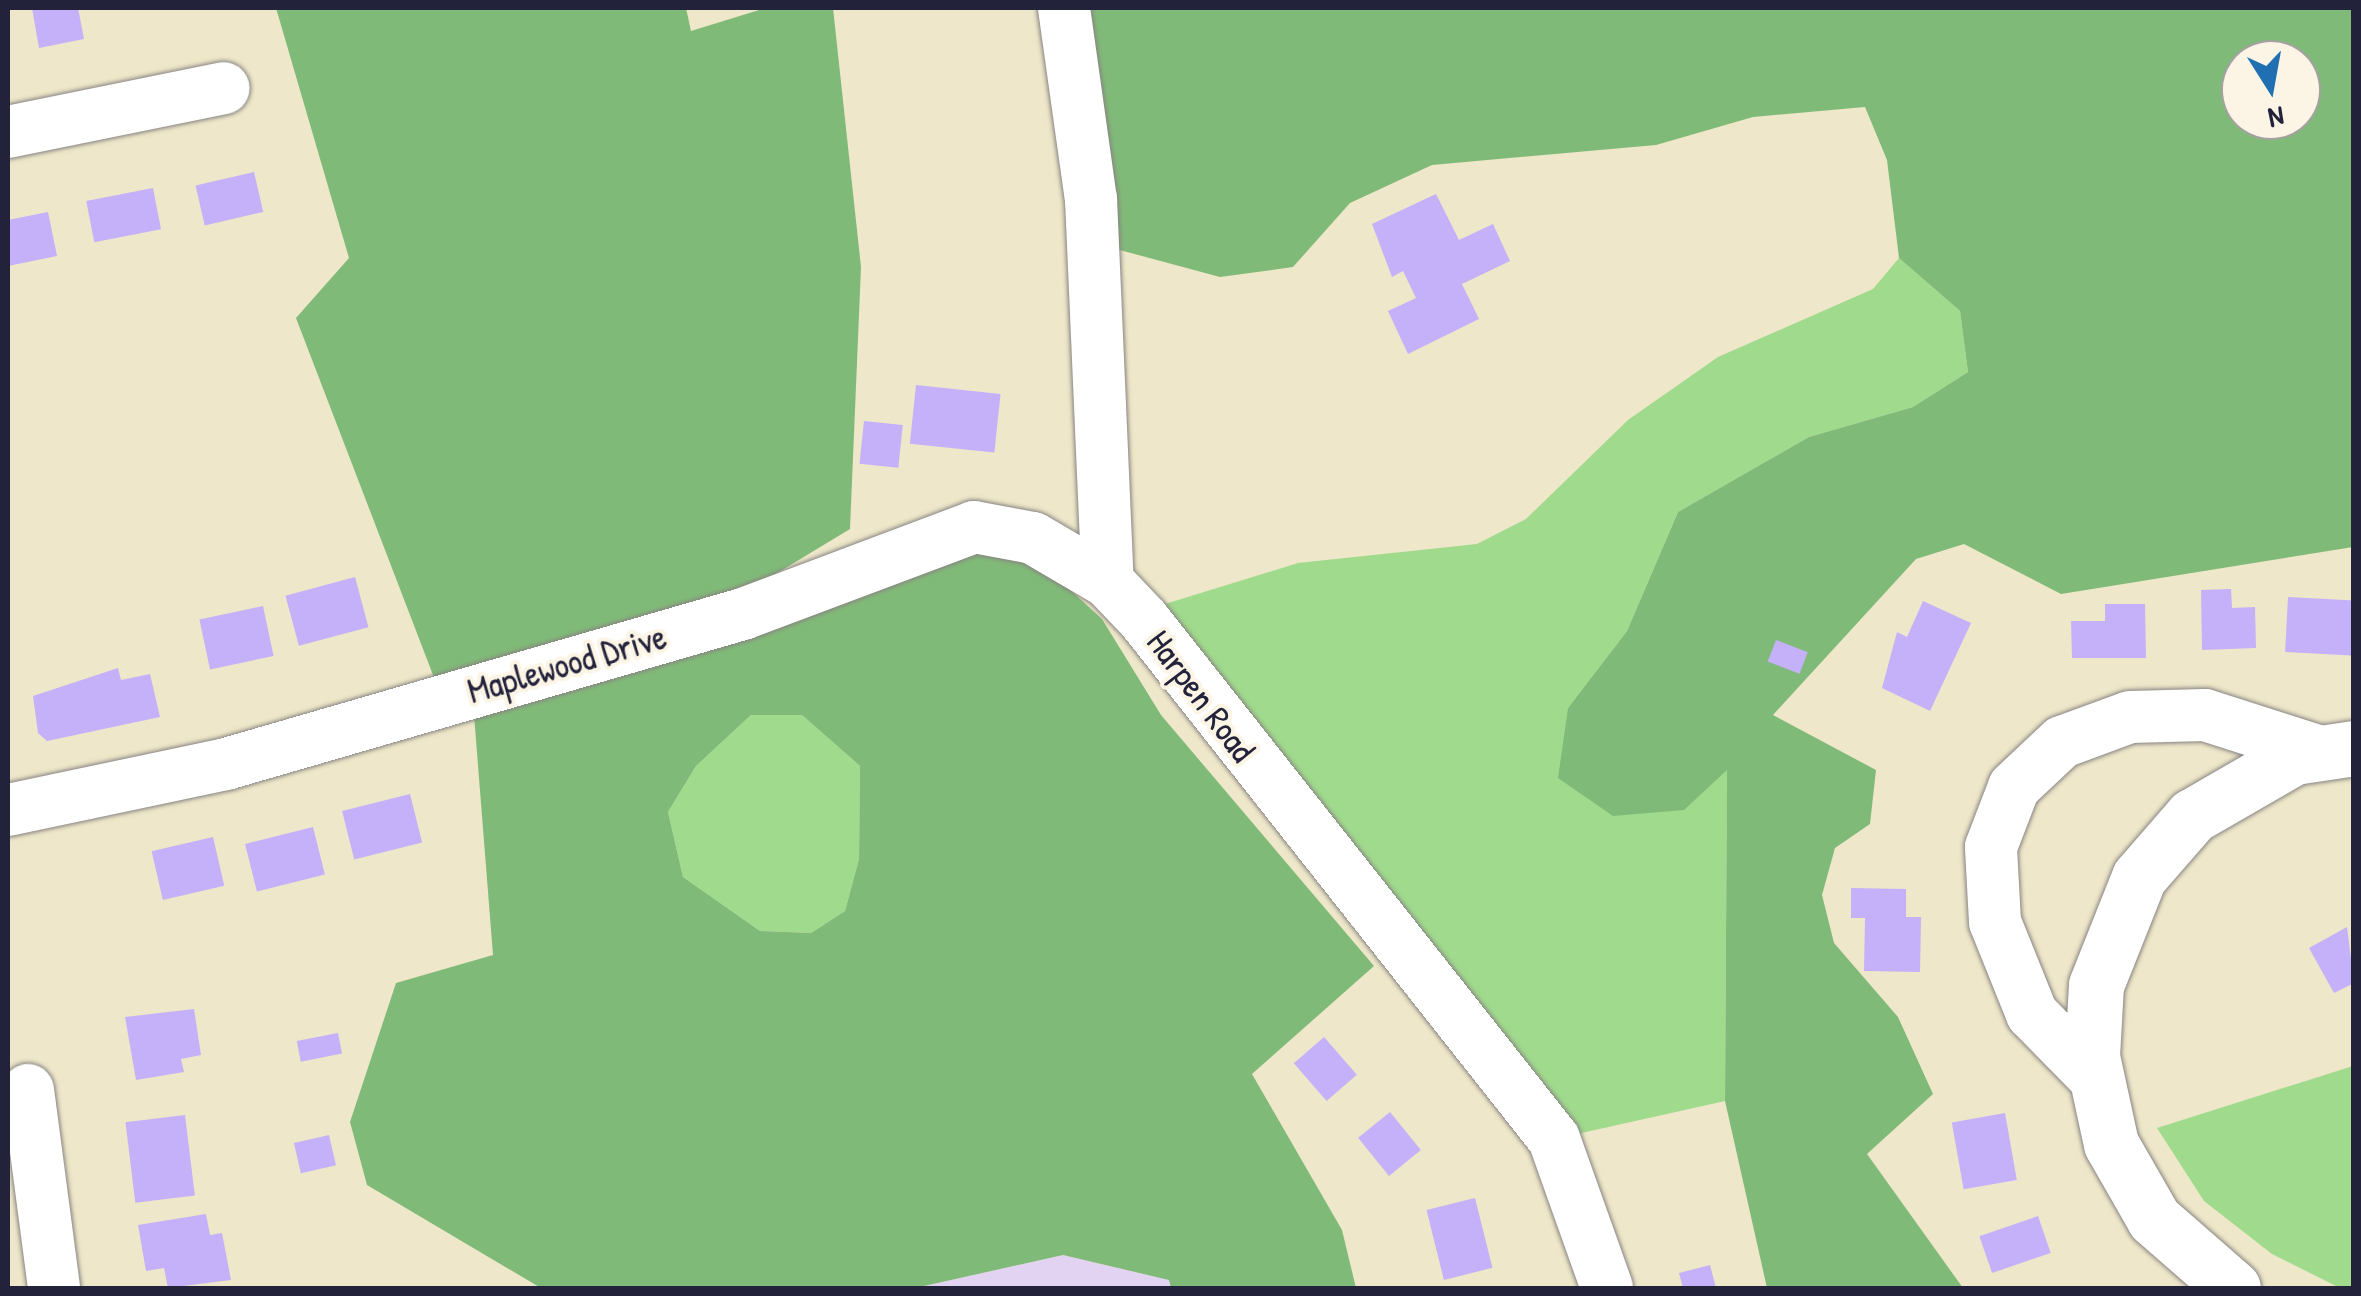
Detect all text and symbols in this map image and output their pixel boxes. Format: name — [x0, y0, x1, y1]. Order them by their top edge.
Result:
north arrow — [2221, 40, 2321, 140]
text: N — [2265, 97, 2287, 138]
street label: Maplewood Drive — [463, 616, 671, 712]
street label: Harpen Road — [1138, 622, 1264, 770]

